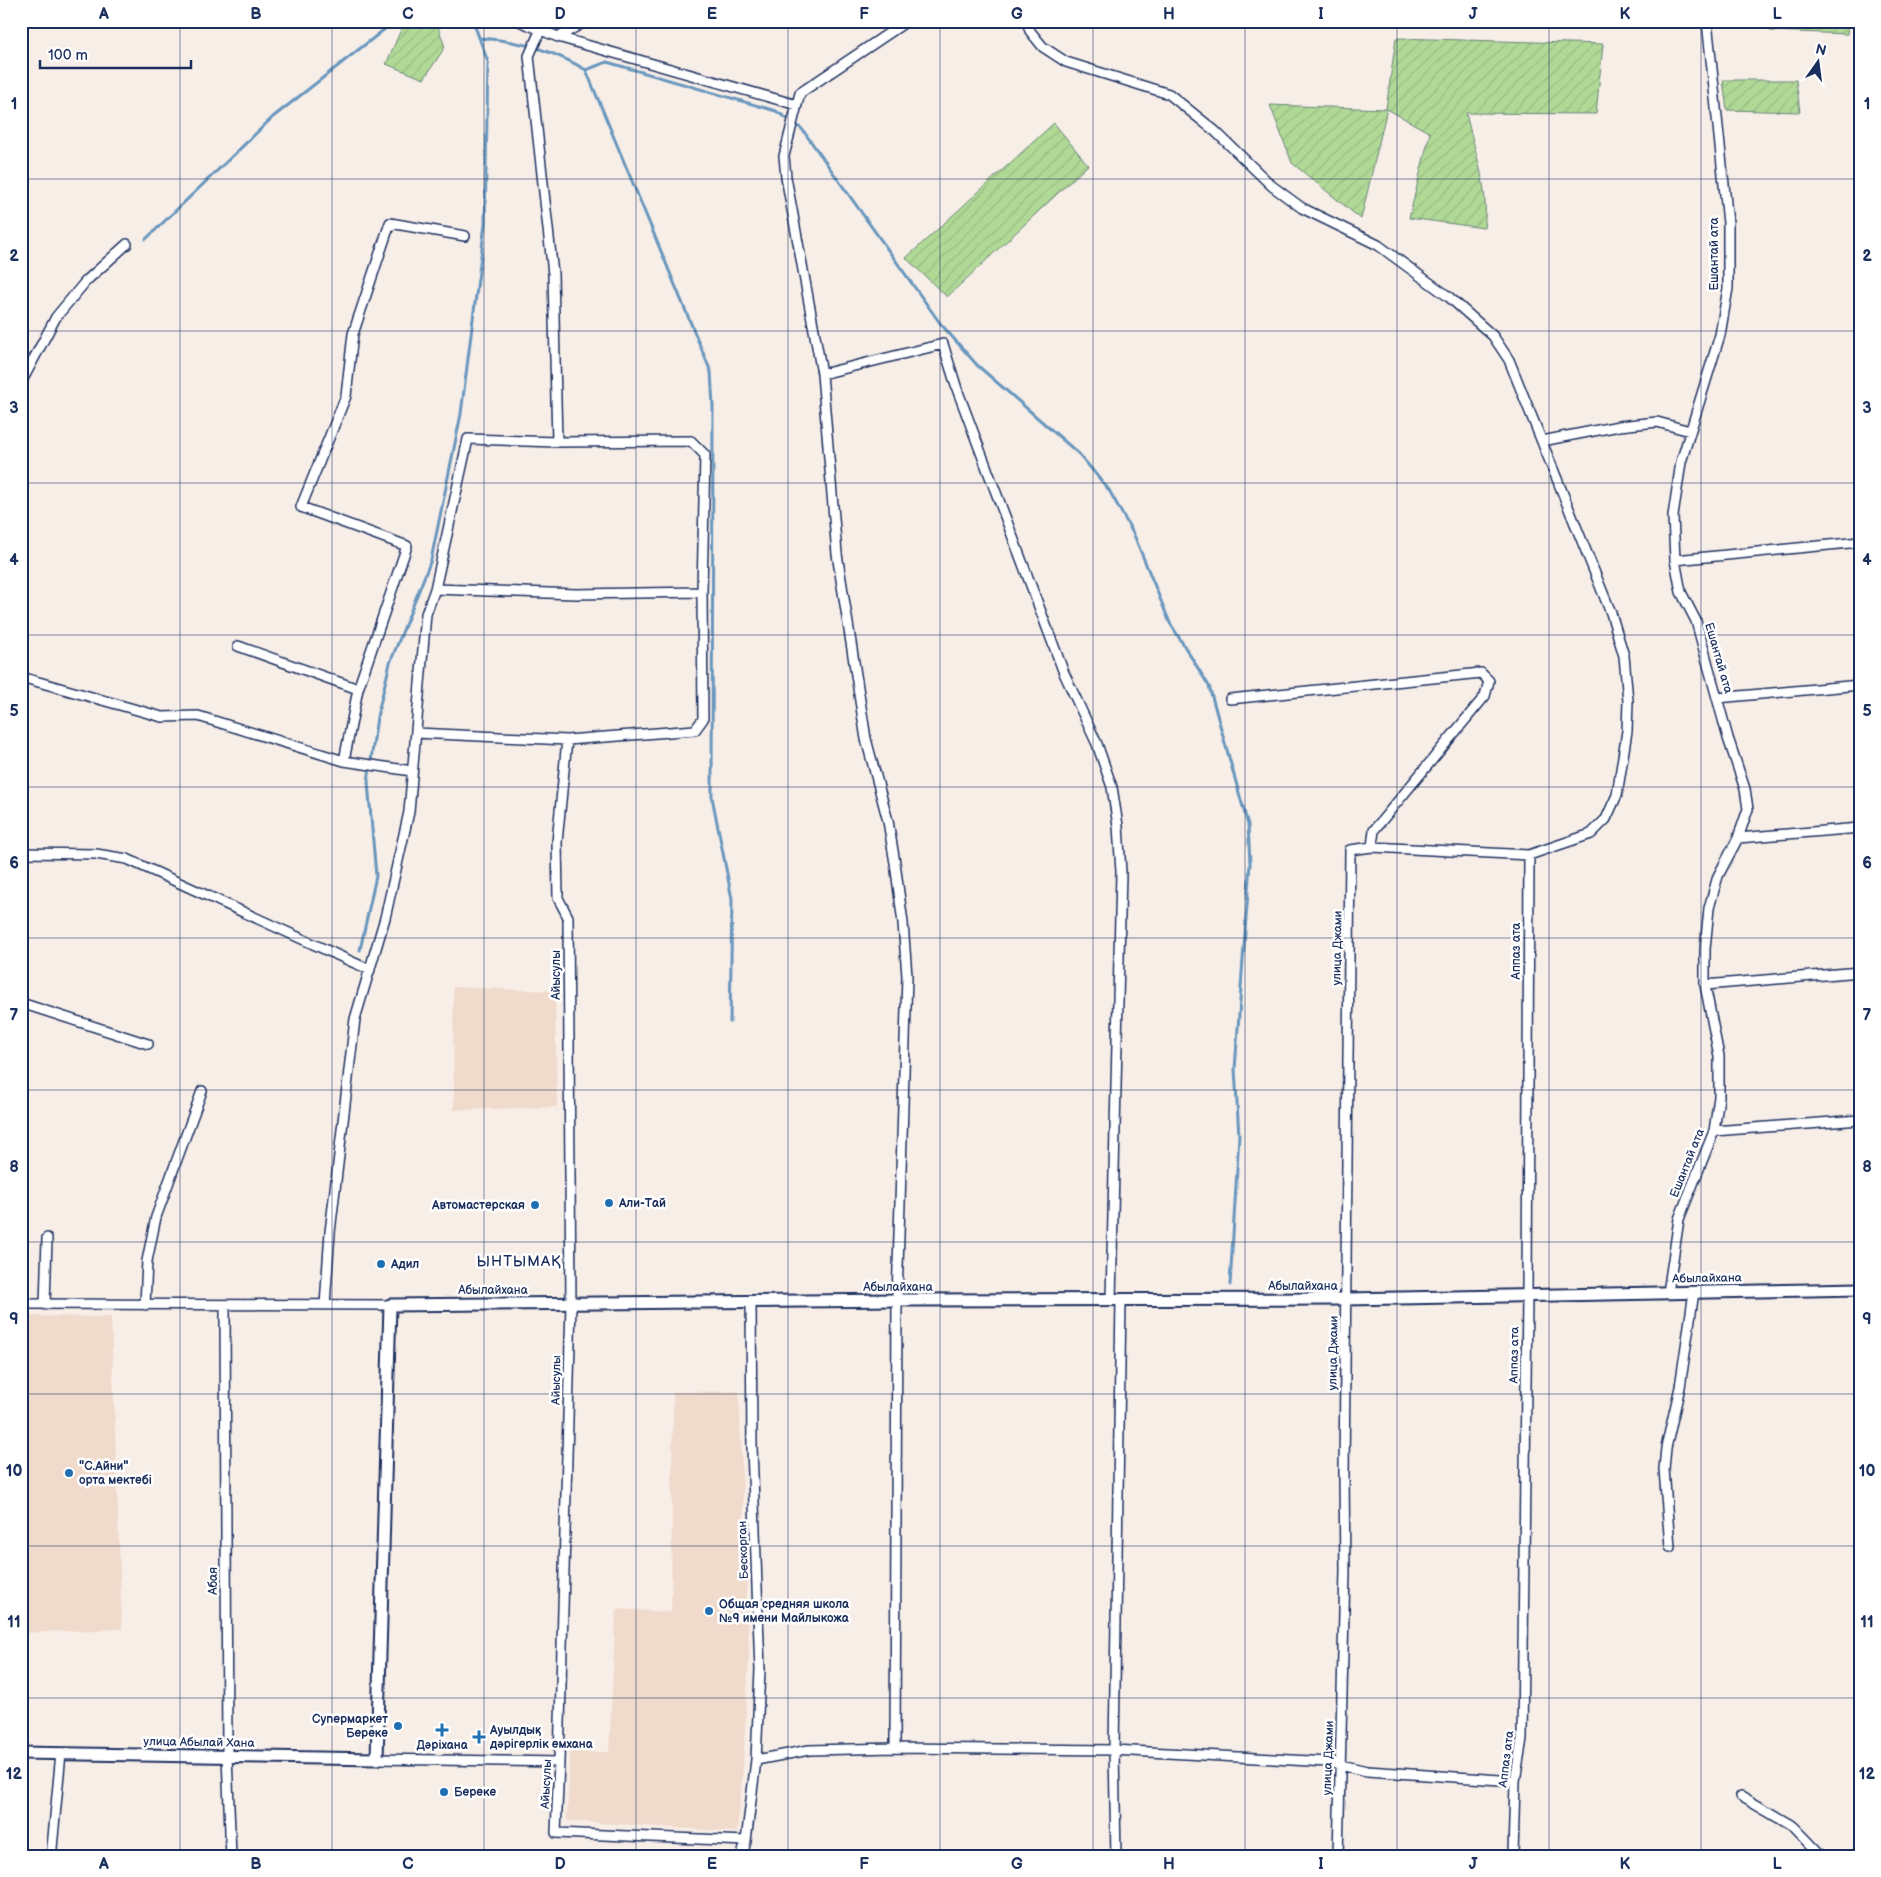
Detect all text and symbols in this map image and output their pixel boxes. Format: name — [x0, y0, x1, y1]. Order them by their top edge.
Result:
text: A — [98, 5, 109, 24]
text: B — [250, 5, 262, 24]
text: C — [402, 5, 414, 24]
text: D — [554, 5, 566, 24]
text: E — [707, 5, 717, 24]
text: F — [859, 5, 869, 24]
text: G — [1011, 5, 1023, 24]
text: H — [1163, 5, 1175, 24]
text: I — [1318, 5, 1324, 24]
text: J — [1469, 5, 1478, 24]
text: K — [1620, 5, 1631, 24]
text: L — [1772, 5, 1782, 24]
scale bar — [40, 38, 191, 70]
north arrow — [1794, 38, 1844, 88]
text: N — [1814, 40, 1828, 59]
text: 100 m — [48, 46, 88, 65]
text: 1 — [11, 95, 17, 114]
text: 1 — [1864, 95, 1870, 114]
street label: Ешантай ата — [1707, 218, 1722, 291]
text: 2 — [9, 247, 19, 266]
text: 2 — [1862, 247, 1872, 266]
text: 3 — [9, 399, 19, 418]
text: 3 — [1862, 399, 1872, 418]
text: 4 — [9, 551, 19, 570]
text: 4 — [1862, 551, 1872, 570]
street label: Ешантай ата — [1701, 621, 1736, 695]
text: 5 — [9, 702, 19, 721]
text: 5 — [1862, 702, 1872, 721]
text: 6 — [9, 854, 19, 873]
text: 6 — [1862, 854, 1872, 873]
street label: улица Джами — [1329, 910, 1346, 986]
street label: Аппаз ата — [1509, 923, 1524, 980]
street label: Айысулы — [549, 950, 564, 1001]
text: 7 — [10, 1006, 19, 1025]
text: 7 — [1863, 1006, 1872, 1025]
street label: Ешантай ата — [1667, 1127, 1708, 1200]
text: 8 — [9, 1158, 19, 1177]
text: 8 — [1862, 1158, 1872, 1177]
place label: Али-Тай — [618, 1196, 666, 1211]
marker: Али-Тай — [603, 1197, 615, 1209]
place label: Автомастерская — [431, 1198, 525, 1213]
marker: Автомастерская — [529, 1199, 541, 1211]
district label: ЫНТЫМАҚ — [476, 1252, 562, 1271]
place label: Адил — [390, 1257, 419, 1272]
marker: Адил — [375, 1258, 387, 1270]
street label: Абылайхана — [1671, 1270, 1742, 1287]
street label: Абылайхана — [1267, 1279, 1338, 1294]
street label: Абылайхана — [862, 1280, 933, 1295]
street label: Абылайхана — [457, 1283, 528, 1298]
text: 9 — [9, 1310, 19, 1329]
text: 9 — [1862, 1310, 1872, 1329]
street label: улица Джами — [1325, 1315, 1342, 1391]
street label: Аппаз ата — [1506, 1326, 1522, 1385]
street label: Айысулы — [549, 1355, 564, 1406]
place label: "С.Айни" орта мектебі — [79, 1459, 152, 1488]
text: 10 — [6, 1462, 22, 1481]
text: 10 — [1859, 1462, 1875, 1481]
marker: "С.Айни" орта мектебі — [63, 1467, 75, 1479]
street label: Бескорган — [735, 1521, 752, 1579]
street label: Абая — [206, 1567, 221, 1596]
place label: Общая средняя школа №9 имени Майлыкожа — [719, 1597, 850, 1626]
marker: Общая средняя школа №9 имени Майлыкожа — [703, 1605, 715, 1617]
text: 11 — [7, 1613, 21, 1632]
text: 11 — [1860, 1613, 1874, 1632]
place label: Супермаркет Береке — [312, 1712, 388, 1741]
marker: Супермаркет Береке — [392, 1720, 404, 1732]
street label: улица Джами — [1320, 1720, 1337, 1796]
place label: Ауылдық дәрігерлік емхана — [489, 1723, 594, 1752]
marker: Дәріхана — [436, 1724, 448, 1736]
marker: Ауылдық дәрігерлік емхана — [472, 1730, 486, 1744]
street label: Аппаз ата — [1495, 1730, 1517, 1789]
street label: улица Абылай Хана — [143, 1734, 255, 1751]
place label: Дәріхана — [416, 1738, 469, 1753]
street label: Айысулы — [538, 1759, 555, 1810]
text: 12 — [6, 1765, 23, 1784]
text: 12 — [1859, 1765, 1876, 1784]
place label: Береке — [454, 1785, 496, 1800]
marker: Береке — [438, 1786, 450, 1798]
text: A — [98, 1855, 109, 1874]
text: B — [250, 1855, 262, 1874]
text: C — [402, 1855, 414, 1874]
text: D — [554, 1855, 566, 1874]
text: E — [707, 1855, 717, 1874]
text: F — [859, 1855, 869, 1874]
text: G — [1011, 1855, 1023, 1874]
text: H — [1163, 1855, 1175, 1874]
text: I — [1318, 1855, 1324, 1874]
text: J — [1469, 1855, 1478, 1874]
text: K — [1620, 1855, 1631, 1874]
text: L — [1772, 1855, 1782, 1874]

